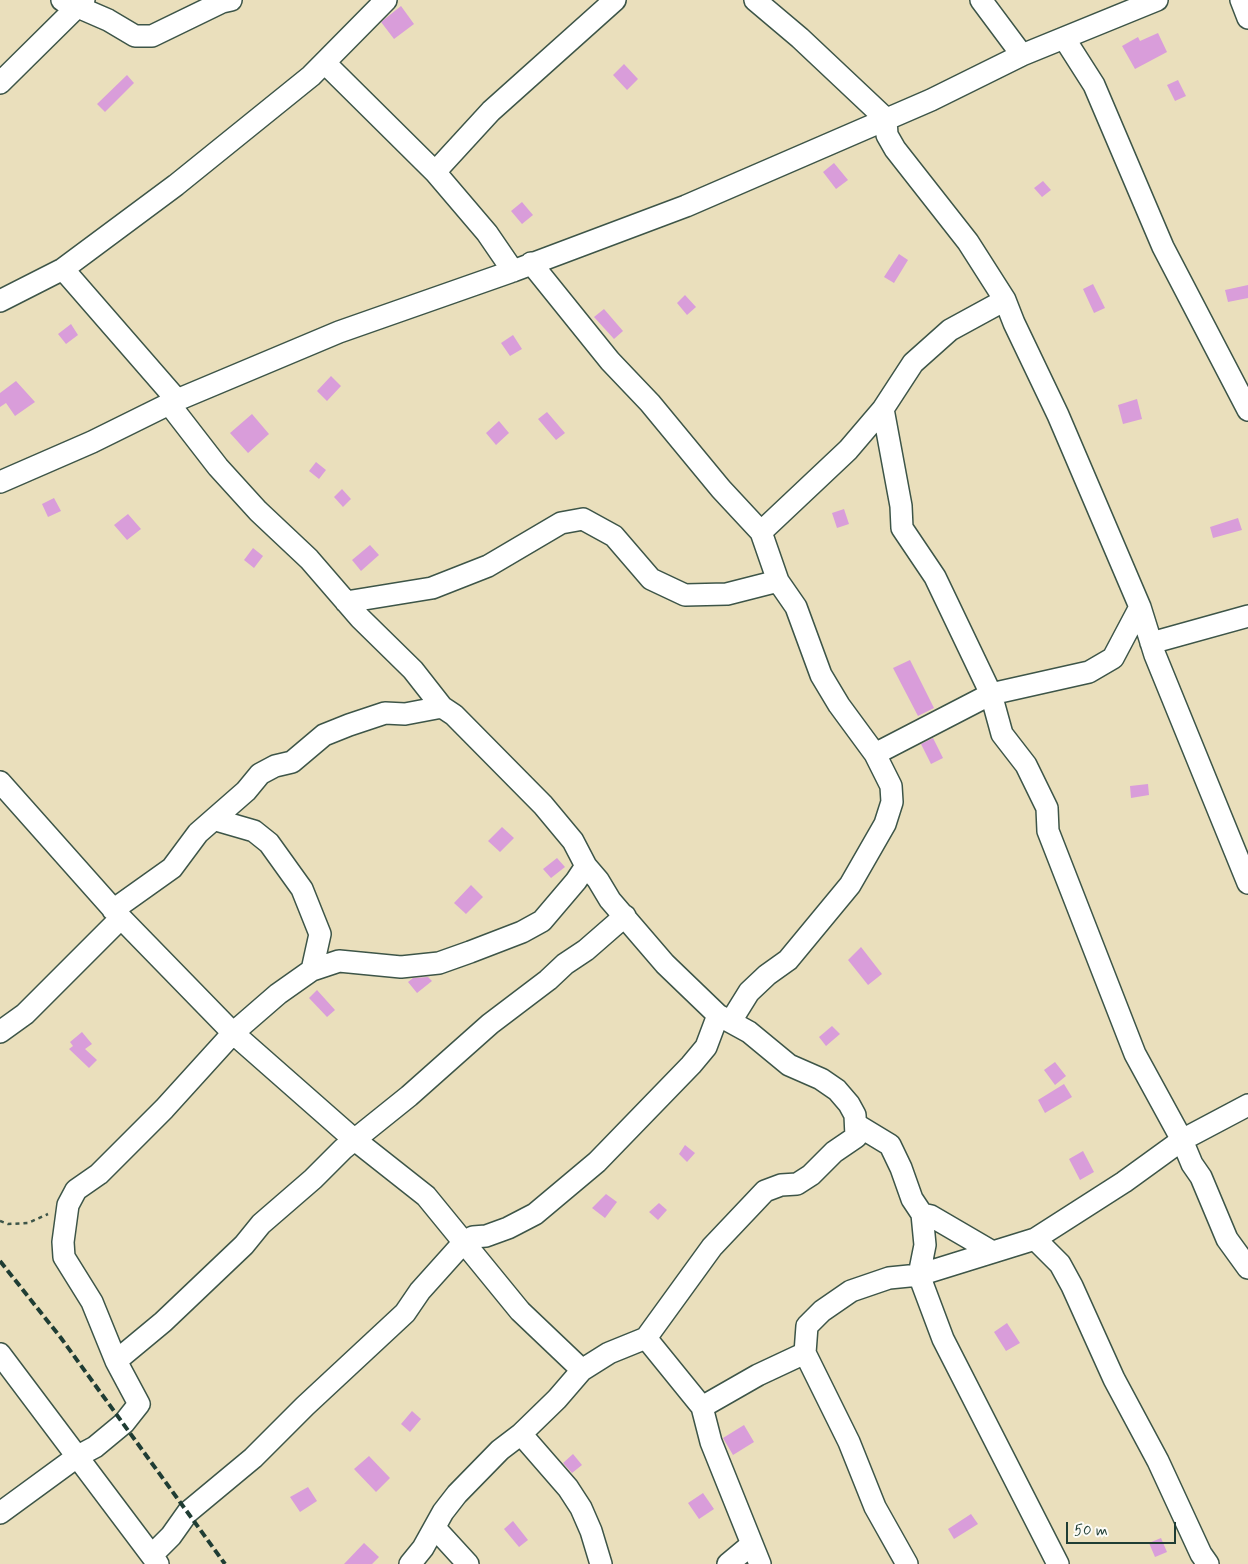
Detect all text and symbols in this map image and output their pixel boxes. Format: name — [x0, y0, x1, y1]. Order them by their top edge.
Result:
scale bar — [1068, 1512, 1178, 1544]
text: 50 m — [1074, 1521, 1108, 1541]

